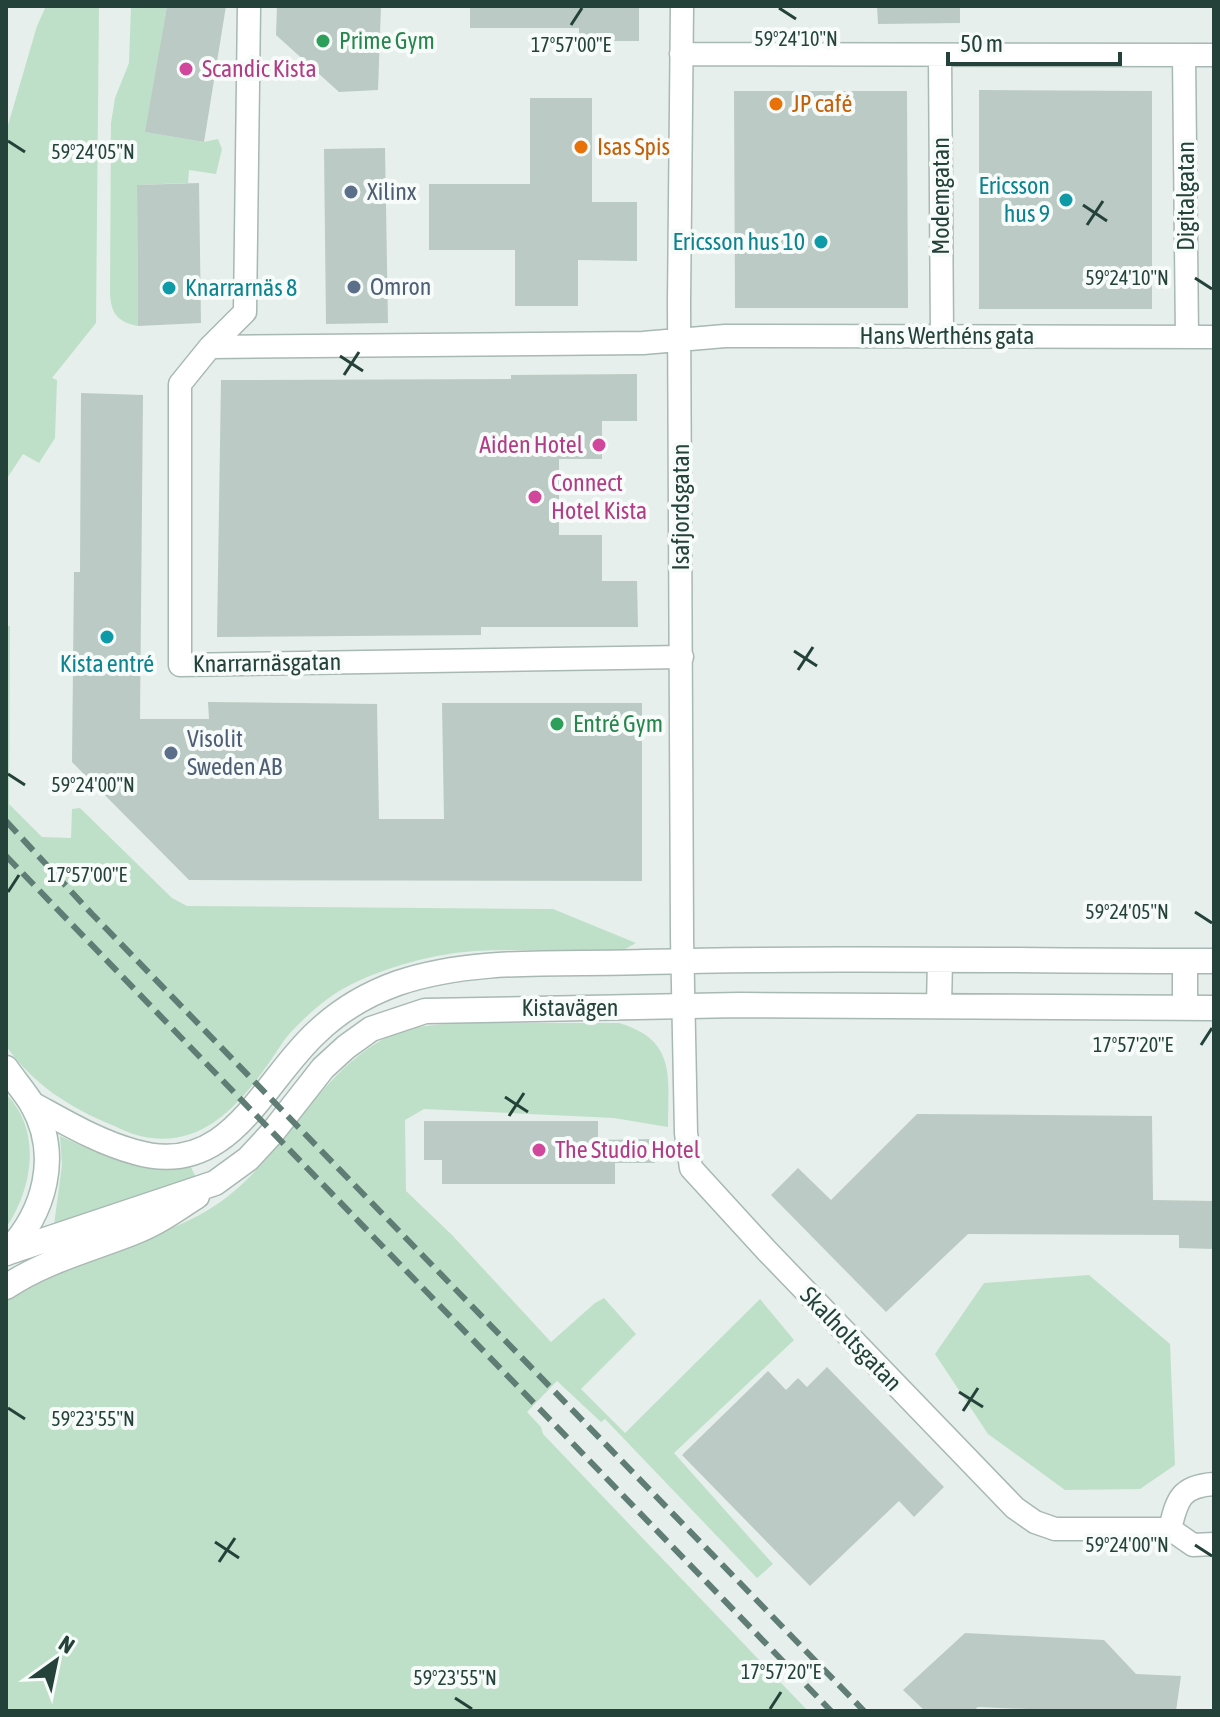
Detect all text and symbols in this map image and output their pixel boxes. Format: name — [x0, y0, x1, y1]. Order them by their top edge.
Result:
scale bar — [948, 16, 1120, 66]
place label: Prime Gym — [339, 27, 435, 54]
text: 59°24'10"N — [754, 27, 838, 50]
text: 50 m — [960, 30, 1003, 57]
marker: Prime Gym — [314, 32, 332, 50]
text: 17°57'00"E — [531, 33, 612, 56]
place label: Scandic Kista — [202, 55, 317, 82]
marker: Scandic Kista — [177, 60, 195, 78]
place label: JP café — [792, 90, 852, 117]
marker: JP café — [767, 95, 785, 113]
place label: Isas Spis — [597, 133, 670, 160]
street label: Modemgatan — [927, 137, 954, 255]
marker: Isas Spis — [572, 138, 590, 156]
text: 59°24'05"N — [51, 140, 135, 163]
street label: Digitalgatan — [1172, 141, 1199, 251]
place label: Ericsson hus 9 — [978, 172, 1050, 227]
place label: Xilinx — [367, 178, 417, 205]
marker: Xilinx — [342, 183, 360, 201]
marker: Ericsson hus 9 — [1057, 191, 1075, 209]
place label: Ericsson hus 10 — [673, 228, 805, 255]
marker: Ericsson hus 10 — [812, 233, 830, 251]
text: 59°24'10"N — [1085, 266, 1169, 289]
place label: Omron — [370, 273, 431, 300]
place label: Knarrarnäs 8 — [185, 274, 297, 301]
marker: Omron — [345, 278, 363, 296]
marker: Knarrarnäs 8 — [160, 279, 178, 297]
street label: Hans Werthéns gata — [860, 322, 1034, 349]
place label: Aiden Hotel — [479, 431, 584, 458]
marker: Aiden Hotel — [590, 436, 608, 454]
street label: Isafjordsgatan — [667, 444, 694, 570]
place label: Connect Hotel Kista — [551, 469, 647, 524]
marker: Connect Hotel Kista — [526, 488, 544, 506]
marker: Kista entré — [98, 628, 116, 646]
street label: Knarrarnäsgatan — [193, 648, 341, 677]
place label: Kista entré — [60, 650, 154, 677]
place label: Entré Gym — [573, 710, 663, 737]
marker: Entré Gym — [548, 715, 566, 733]
place label: Visolit Sweden AB — [187, 725, 283, 780]
marker: Visolit Sweden AB — [162, 744, 180, 762]
text: 59°24'00"N — [51, 773, 135, 796]
text: 17°57'00"E — [47, 863, 128, 886]
text: 59°24'05"N — [1085, 900, 1169, 923]
street label: Kistavägen — [521, 994, 619, 1021]
text: 17°57'20"E — [1093, 1033, 1174, 1056]
place label: The Studio Hotel — [555, 1136, 701, 1163]
marker: The Studio Hotel — [530, 1141, 548, 1159]
street label: Skalholtsgatan — [795, 1281, 907, 1396]
text: 59°23'55"N — [51, 1407, 135, 1430]
text: 59°24'00"N — [1085, 1533, 1169, 1556]
north arrow — [16, 1621, 96, 1701]
text: N — [54, 1630, 79, 1659]
text: 17°57'20"E — [741, 1660, 822, 1683]
text: 59°23'55"N — [413, 1666, 497, 1689]

